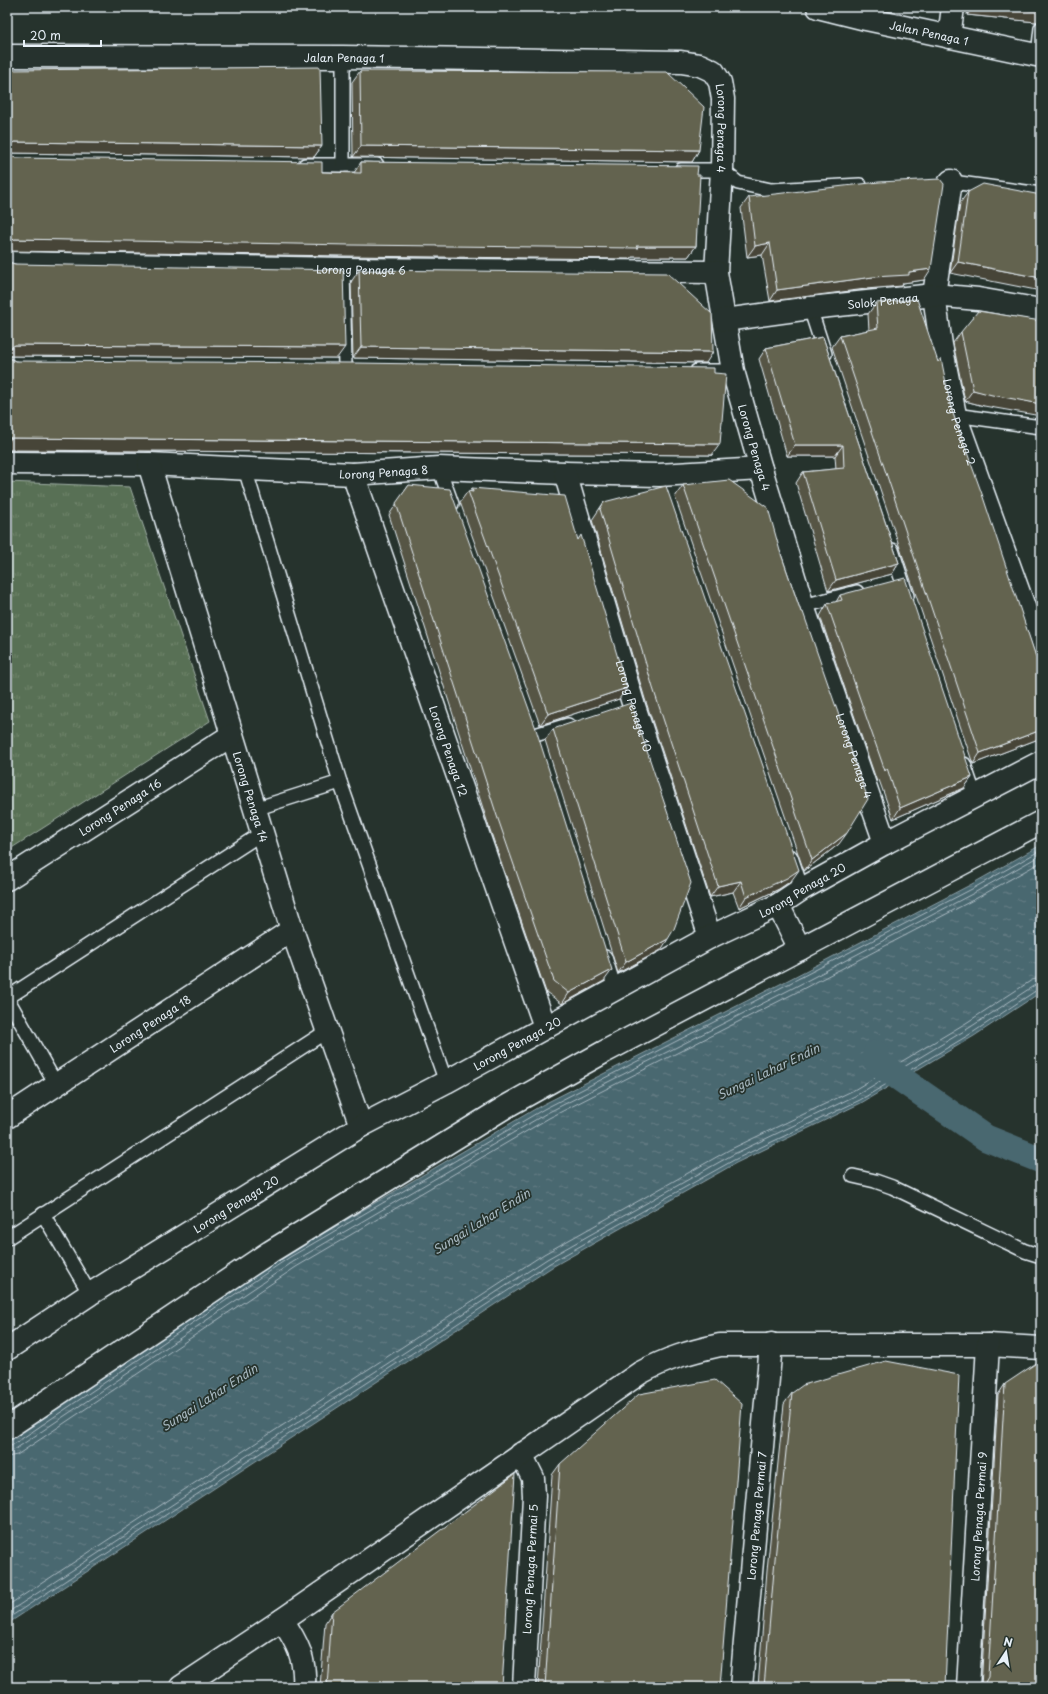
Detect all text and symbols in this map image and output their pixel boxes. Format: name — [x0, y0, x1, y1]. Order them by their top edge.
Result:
street label: Jalan Penaga 1 — [888, 16, 970, 49]
scale bar — [24, 22, 101, 48]
text: 20 m — [30, 26, 61, 44]
street label: Jalan Penaga 1 — [304, 48, 384, 66]
street label: Lorong Penaga 4 — [712, 82, 732, 173]
street label: Lorong Penaga 6 — [316, 260, 406, 278]
street label: Solok Penaga — [846, 288, 919, 313]
street label: Lorong Penaga 2 — [939, 377, 981, 468]
street label: Lorong Penaga 4 — [734, 402, 776, 493]
street label: Lorong Penaga 8 — [339, 460, 429, 483]
street label: Lorong Penaga 10 — [612, 658, 657, 754]
street label: Lorong Penaga 12 — [425, 703, 473, 799]
street label: Lorong Penaga 4 — [832, 711, 877, 801]
street label: Lorong Penaga 14 — [229, 749, 273, 844]
street label: Lorong Penaga 16 — [75, 774, 165, 840]
street label: Lorong Penaga 20 — [756, 858, 849, 921]
street label: Lorong Penaga 18 — [106, 990, 194, 1056]
street label: Lorong Penaga 20 — [470, 1012, 564, 1074]
water label: Sungai Lahar Endin — [714, 1038, 823, 1104]
street label: Lorong Penaga 20 — [190, 1171, 282, 1237]
water label: Sungai Lahar Endin — [429, 1183, 534, 1258]
water label: Sungai Lahar Endin — [157, 1359, 261, 1435]
street label: Lorong Penaga Permai 7 — [742, 1451, 770, 1581]
street label: Lorong Penaga Permai 9 — [966, 1451, 990, 1582]
street label: Lorong Penaga Permai 5 — [518, 1503, 542, 1635]
north arrow — [986, 1632, 1026, 1672]
text: N — [1002, 1633, 1014, 1651]

